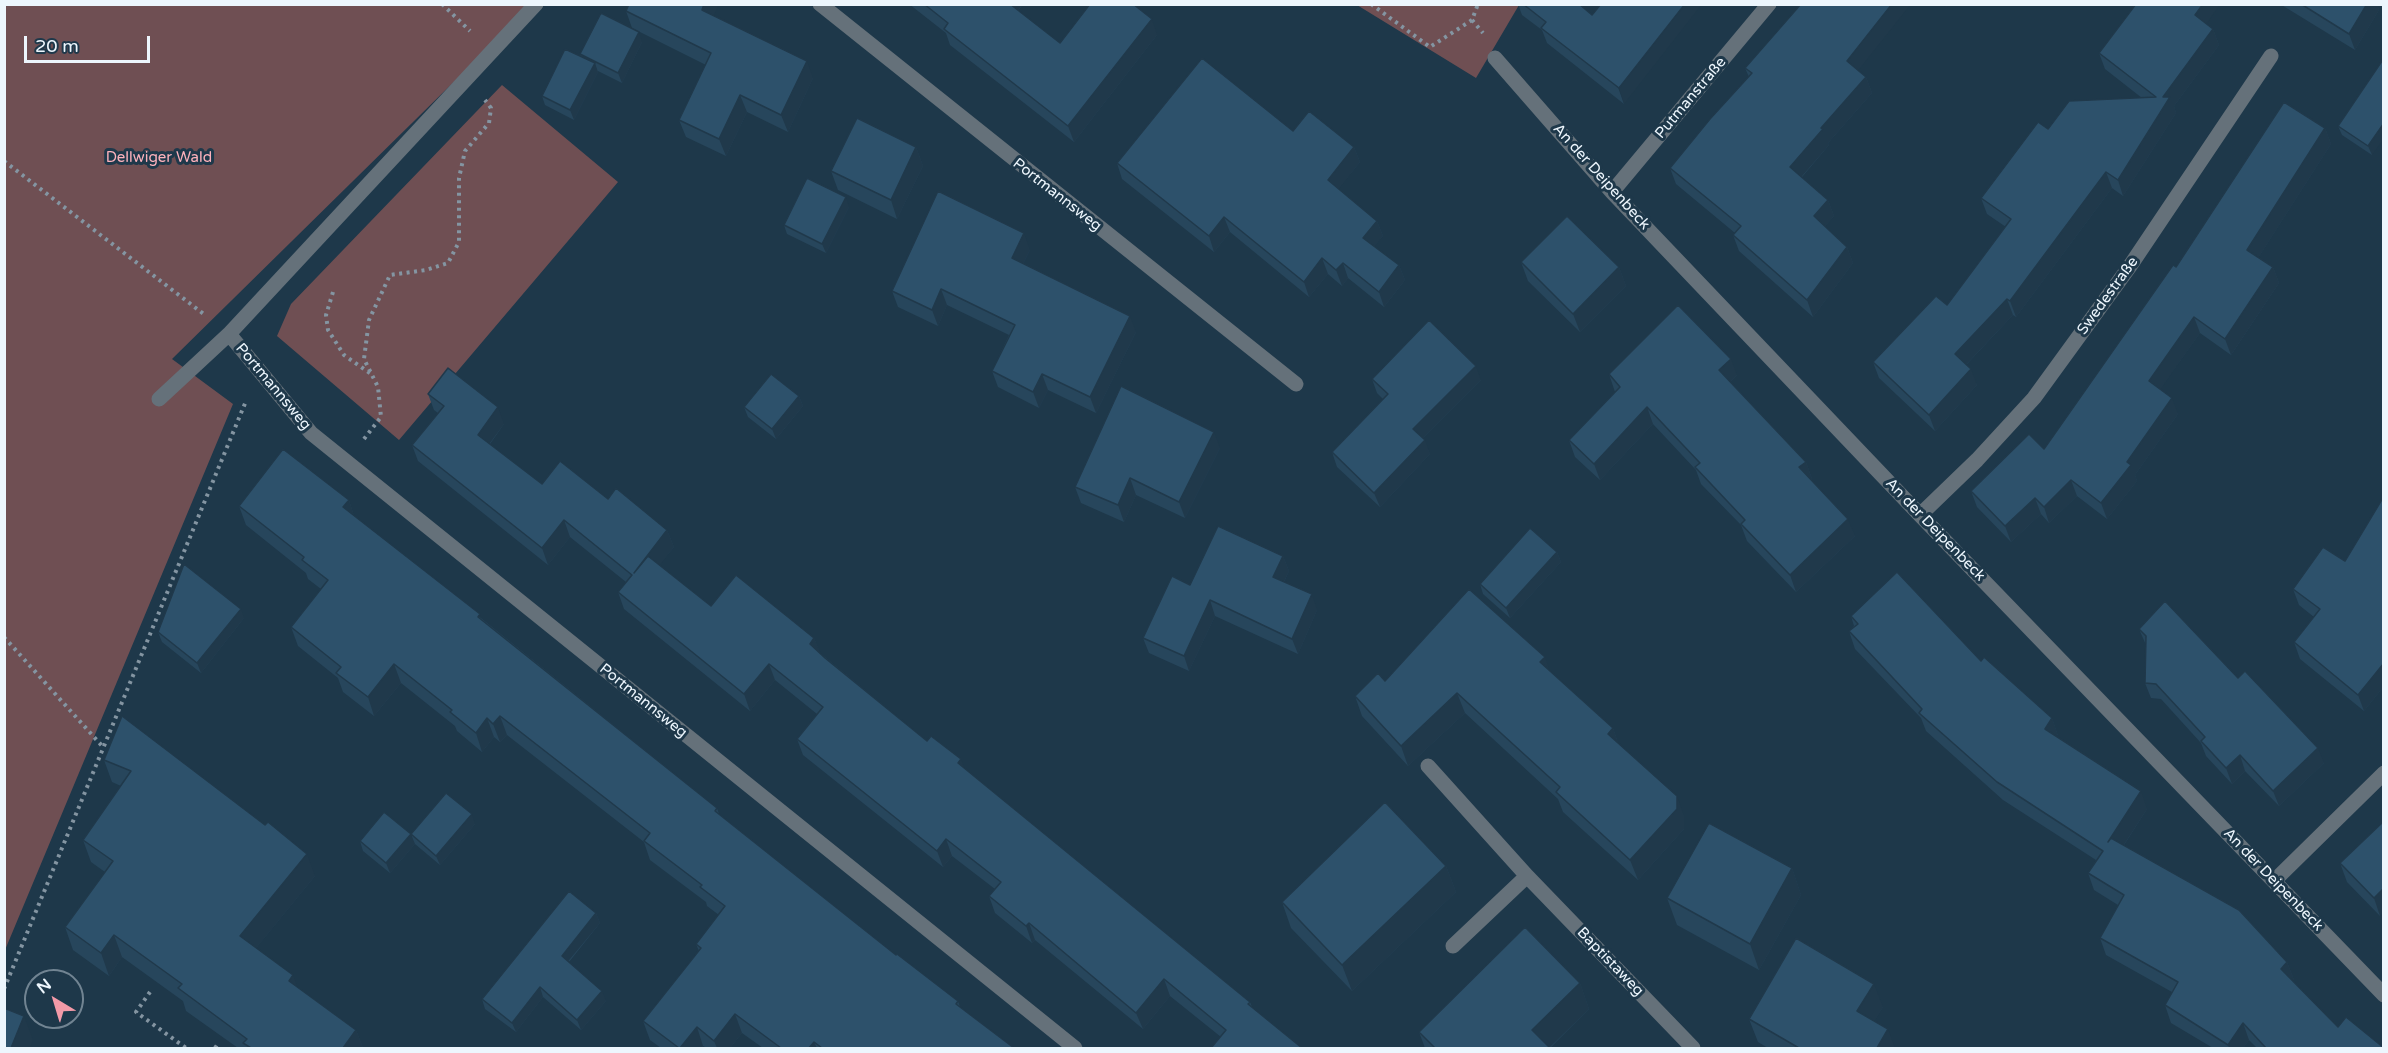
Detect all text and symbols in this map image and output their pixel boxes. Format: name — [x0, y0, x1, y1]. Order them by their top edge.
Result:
scale bar — [27, 24, 153, 62]
text: 20 m — [35, 35, 79, 57]
street label: Putmanstraße — [1652, 54, 1730, 142]
street label: An der Deipenbeck — [1549, 120, 1653, 234]
park label: Dellwiger Wald — [106, 149, 212, 167]
street label: Portmannsweg — [1009, 155, 1105, 235]
street label: Swedestraße — [2074, 254, 2142, 338]
street label: Portmannsweg — [231, 340, 315, 434]
street label: An der Deipenbeck — [1881, 475, 1989, 585]
street label: Portmannsweg — [595, 660, 691, 742]
street label: An der Deipenbeck — [2219, 825, 2327, 935]
street label: Baptistaweg — [1573, 924, 1647, 1000]
north arrow — [24, 969, 84, 1029]
text: N — [33, 975, 55, 998]

